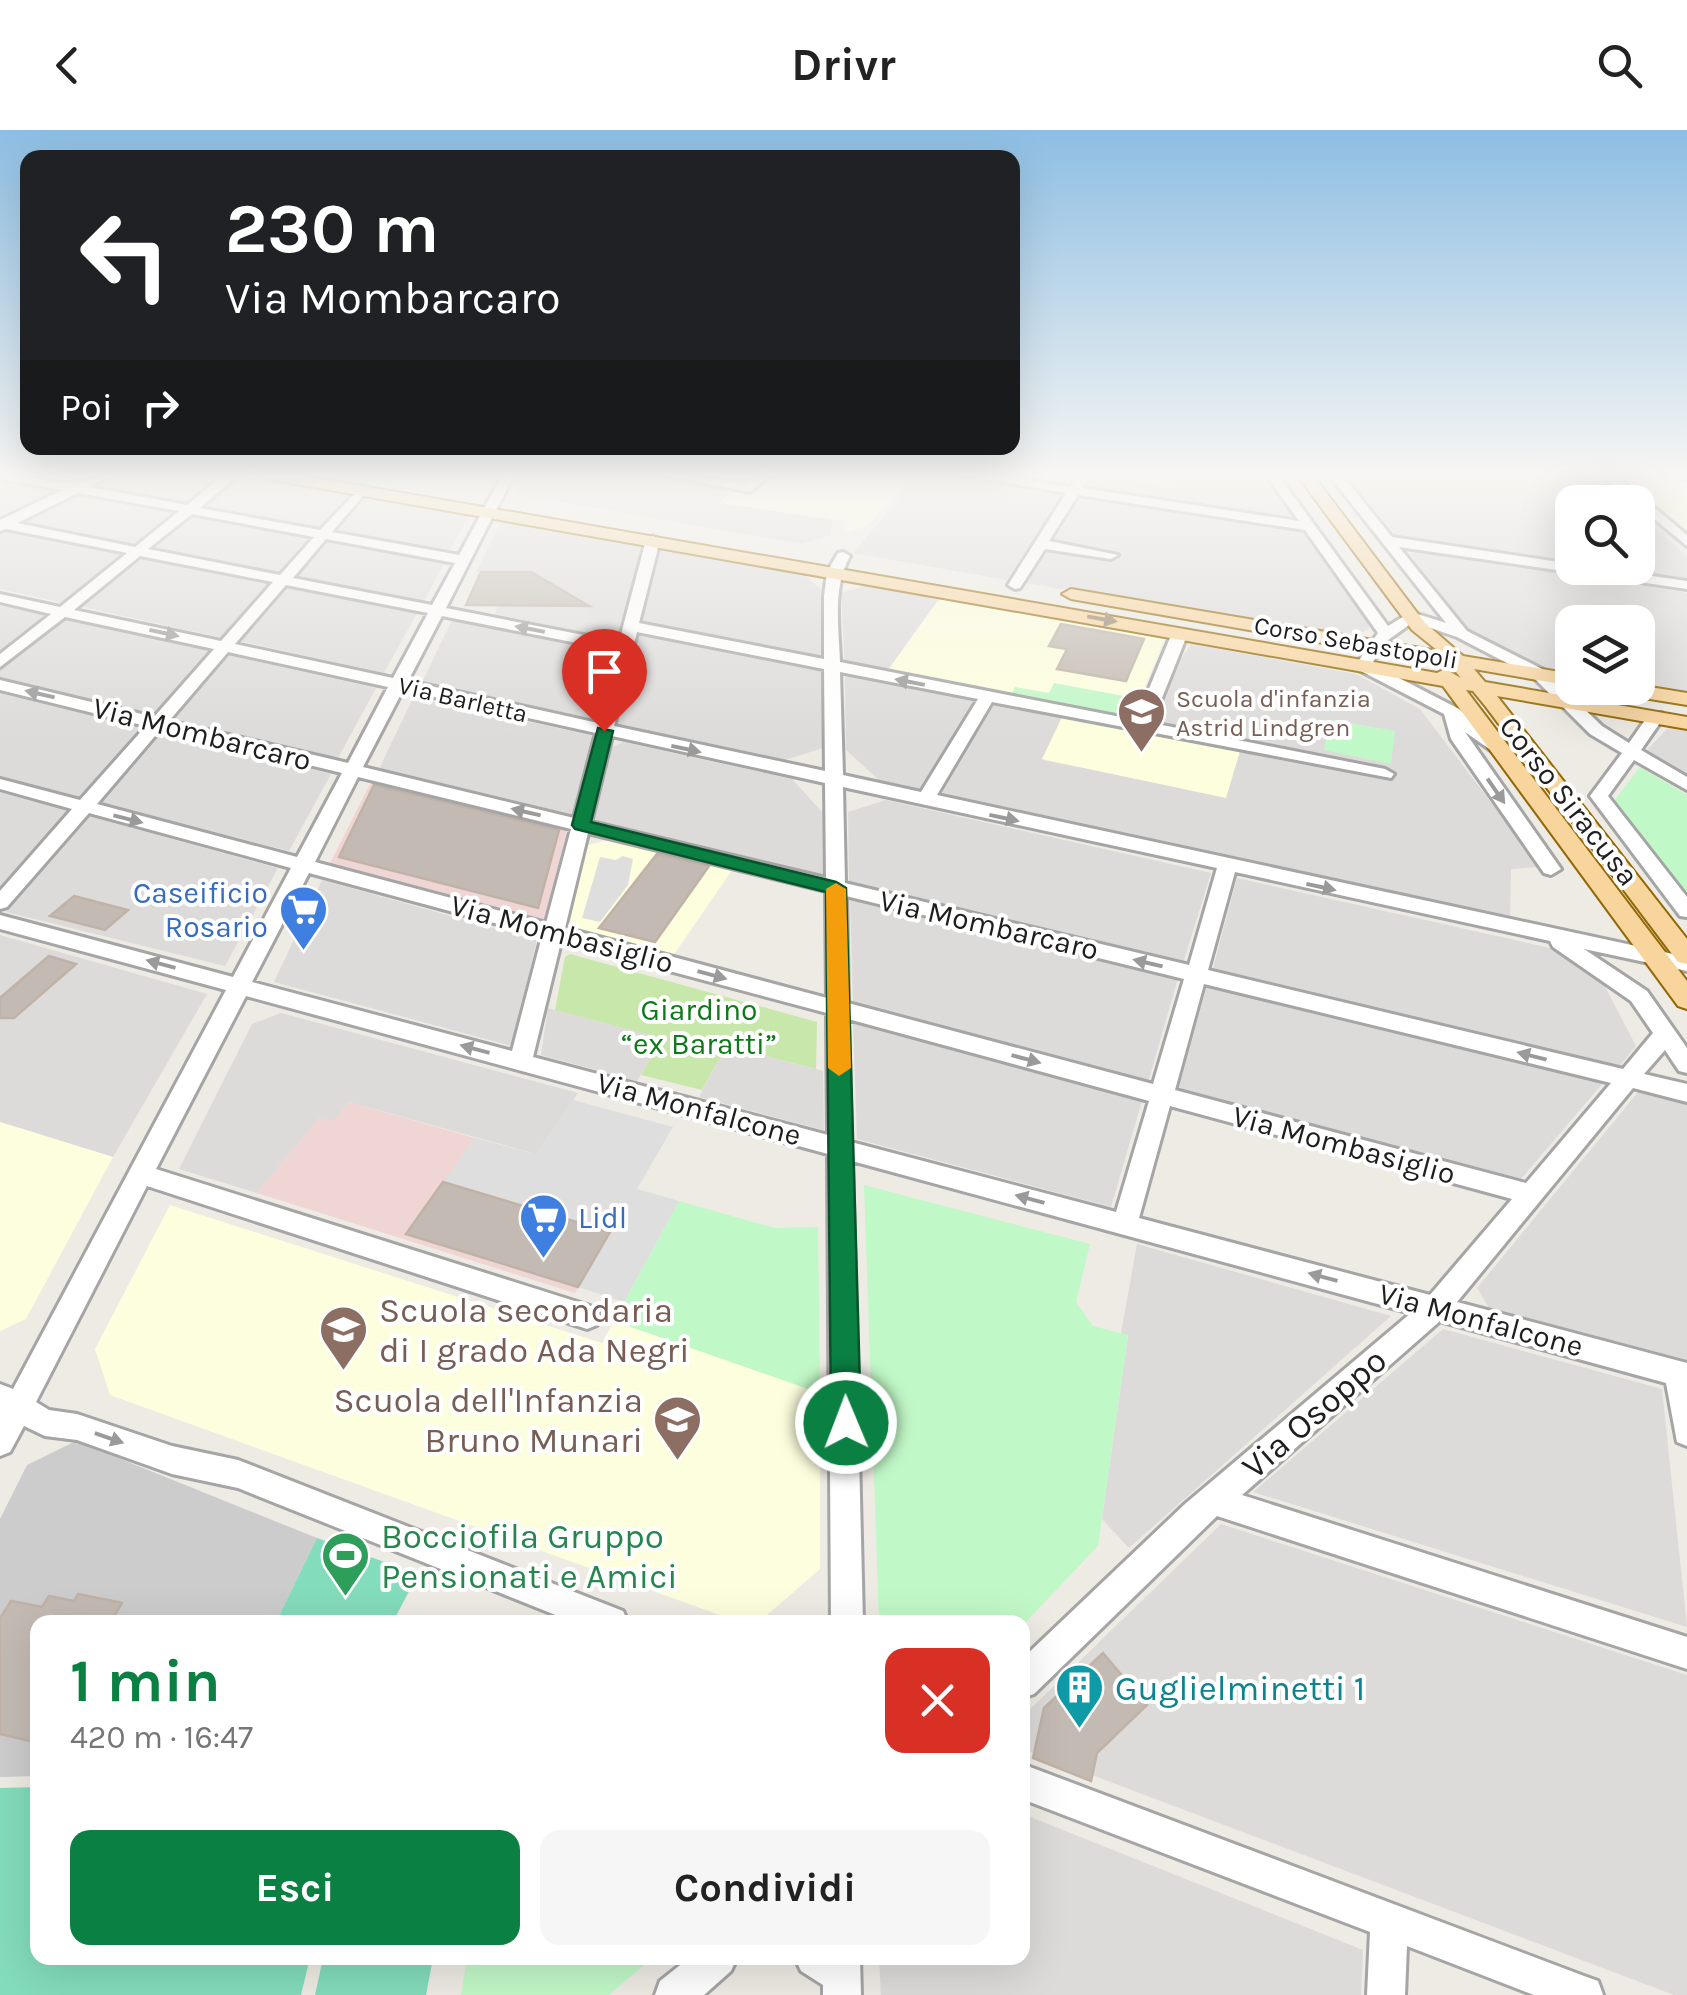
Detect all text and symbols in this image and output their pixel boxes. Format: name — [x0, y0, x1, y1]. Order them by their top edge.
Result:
icon: back — [40, 38, 95, 93]
icon: search — [1592, 38, 1647, 93]
text: Drivr — [791, 39, 896, 91]
text: 230 m — [225, 188, 439, 270]
icon: left — [60, 190, 190, 320]
text: Via Mombarcaro — [225, 272, 561, 324]
icon: right — [133, 380, 188, 435]
text: Poi — [60, 385, 113, 430]
map controls — [1555, 485, 1655, 705]
button: search — [1555, 485, 1655, 585]
button: layers — [1555, 605, 1655, 705]
street label: Corso Sebastopoli — [1252, 610, 1460, 675]
one-way arrow — [1086, 612, 1118, 627]
one-way arrow — [515, 621, 546, 637]
one-way arrow — [149, 626, 180, 642]
pin — [562, 629, 647, 732]
icon: arrive — [577, 644, 632, 699]
street label: Via Barletta — [395, 671, 530, 728]
one-way arrow — [894, 674, 925, 690]
place label: Scuola d'infanzia Astrid Lindgren — [1176, 684, 1371, 742]
one-way arrow — [24, 686, 55, 701]
school or university icon: Scuola d'infanzia Astrid Lindgren — [1115, 686, 1167, 754]
street label: Via Mombarcaro — [89, 689, 315, 779]
street label: Corso Siracusa — [1492, 709, 1646, 893]
one-way arrow — [671, 741, 702, 757]
one-way arrow — [1486, 778, 1505, 805]
one-way arrow — [510, 803, 541, 819]
one-way arrow — [113, 811, 144, 827]
one-way arrow — [988, 811, 1019, 826]
place label: Caseificio Rosario — [133, 875, 268, 945]
one-way arrow — [1306, 879, 1337, 895]
street label: Via Mombarcaro — [876, 882, 1102, 968]
supermarket icon: Caseificio Rosario — [277, 884, 329, 952]
street label: Via Mombasiglio — [447, 887, 677, 981]
one-way arrow — [1132, 955, 1163, 970]
one-way arrow — [145, 956, 176, 972]
one-way arrow — [697, 967, 728, 983]
park label: Giardino “ex Baratti” — [621, 992, 777, 1062]
one-way arrow — [459, 1041, 490, 1056]
one-way arrow — [1516, 1048, 1547, 1063]
one-way arrow — [1011, 1052, 1042, 1068]
street label: Via Monfalcone — [593, 1064, 805, 1154]
street label: Via Mombasiglio — [1229, 1098, 1459, 1192]
one-way arrow — [1015, 1190, 1046, 1206]
supermarket icon: Lidl — [517, 1192, 569, 1260]
place label: Lidl — [578, 1200, 627, 1236]
one-way arrow — [1307, 1269, 1338, 1285]
street label: Via Monfalcone — [1375, 1275, 1587, 1365]
place label: Scuola secondaria di I grado Ada Negri — [379, 1290, 690, 1371]
school or university icon: Scuola secondaria di I grado Ada Negri — [318, 1304, 370, 1372]
street label: Via Osoppo — [1234, 1340, 1395, 1487]
position arrow — [794, 1371, 898, 1475]
place label: Scuola dell'Infanzia Bruno Munari — [333, 1380, 643, 1461]
school or university icon: Scuola dell'Infanzia Bruno Munari — [652, 1394, 704, 1462]
one-way arrow — [95, 1431, 125, 1446]
place label: Bocciofila Gruppo Pensionati e Amici — [381, 1516, 678, 1597]
sports icon: Bocciofila Gruppo Pensionati e Amici — [320, 1530, 372, 1598]
text: 1 min — [70, 1646, 221, 1716]
button: close — [885, 1648, 990, 1753]
building icon: Guglielminetti 1 — [1054, 1662, 1106, 1730]
place label: Guglielminetti 1 — [1115, 1668, 1365, 1709]
text: 420 m · 16:47 — [70, 1719, 253, 1756]
button: Esci — [70, 1830, 520, 1945]
button: Condividi — [540, 1830, 990, 1945]

